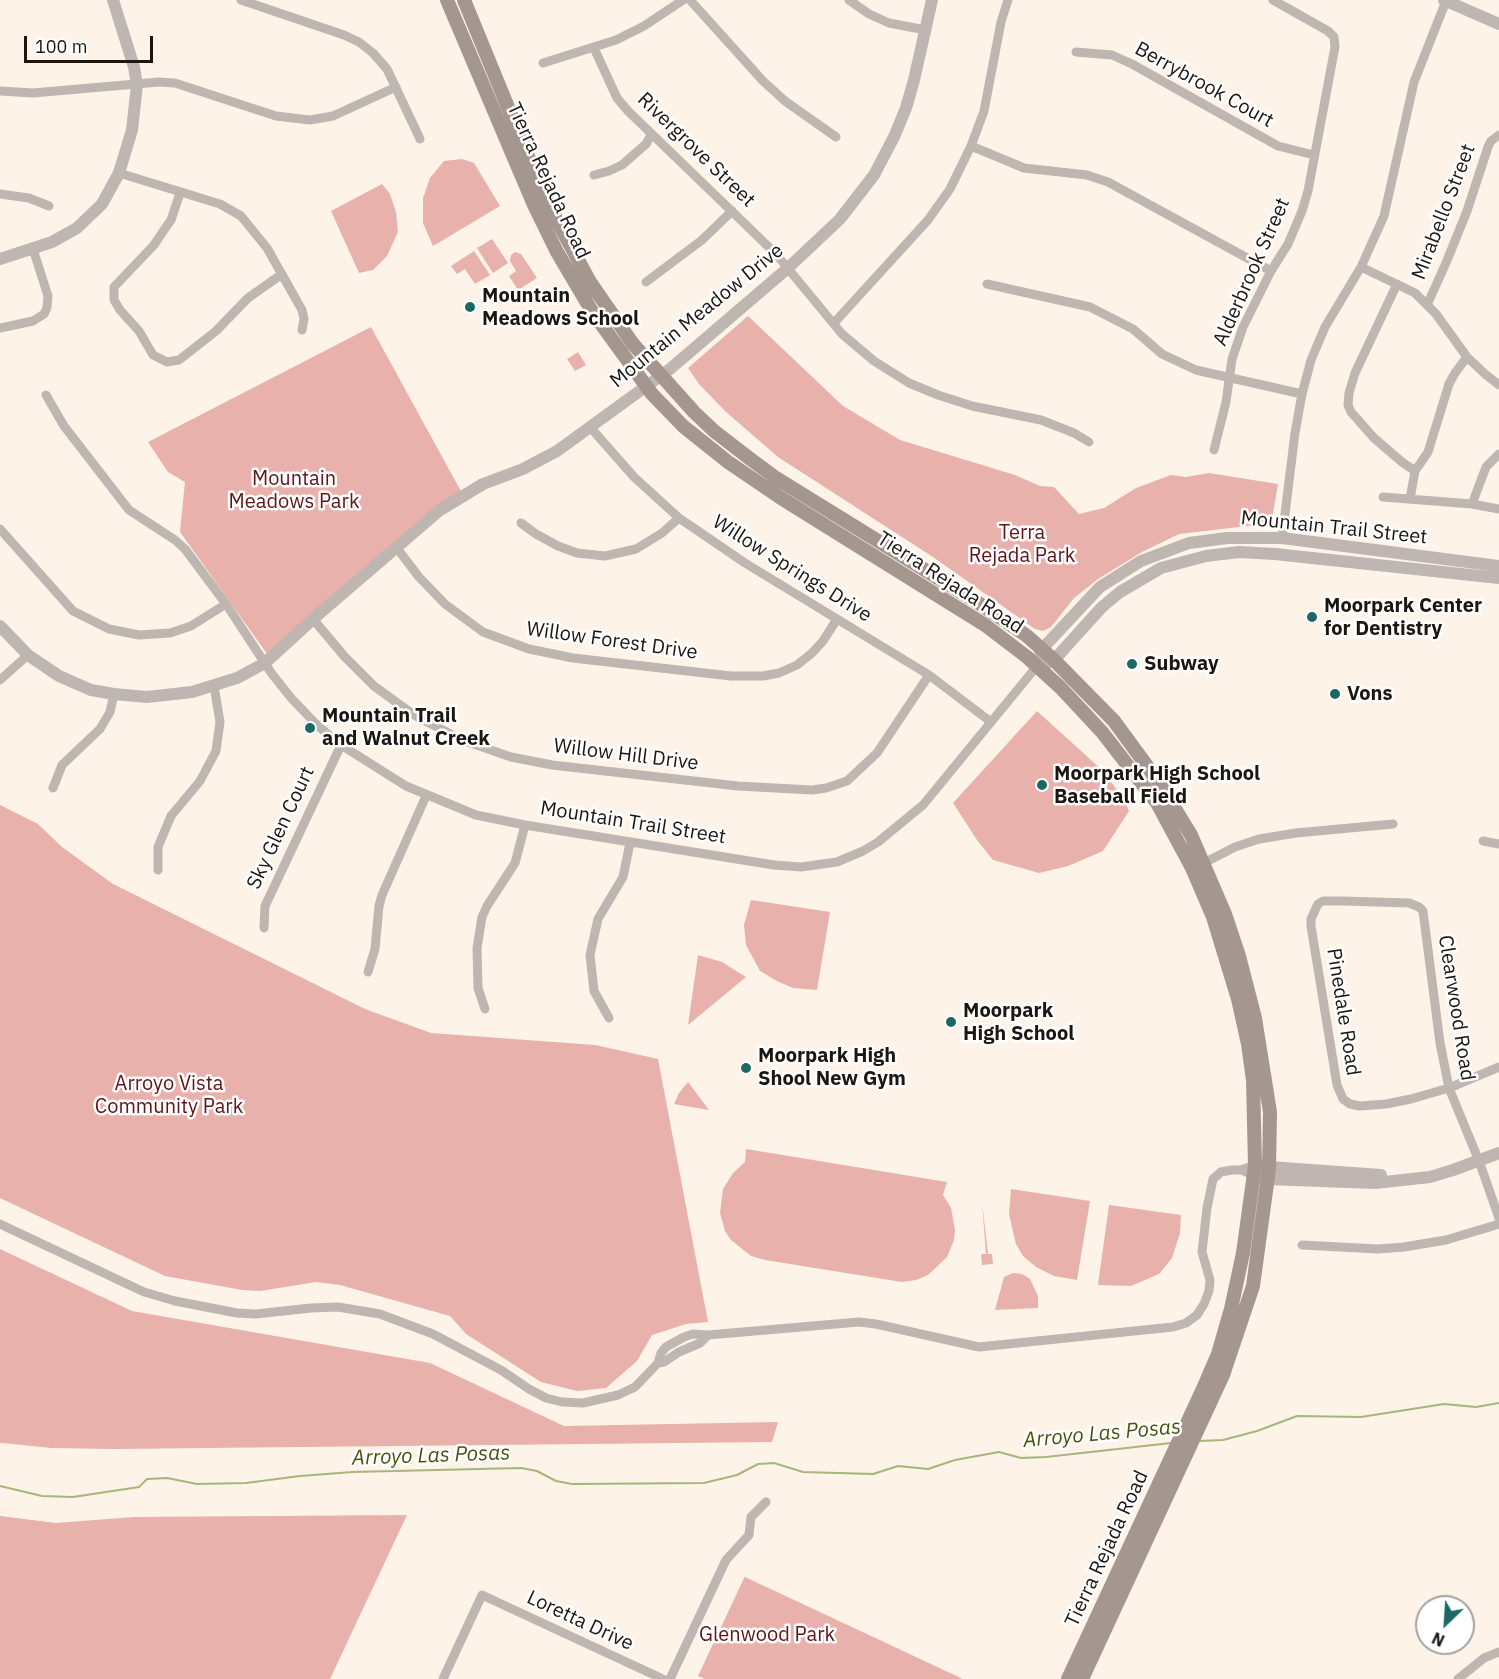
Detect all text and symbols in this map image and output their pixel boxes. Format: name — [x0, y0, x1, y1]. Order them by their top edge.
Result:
scale bar — [27, 24, 156, 62]
text: 100 m — [35, 35, 87, 58]
street label: Berrybrook Court — [1130, 37, 1278, 133]
street label: Rivergrove Street — [632, 88, 760, 212]
street label: Tierra Rejada Road — [501, 99, 595, 263]
street label: Mirabello Street — [1407, 141, 1481, 283]
street label: Alderbrook Street — [1209, 194, 1295, 350]
street label: Mountain Meadow Drive — [606, 239, 788, 393]
place label: Mountain Meadows School — [482, 284, 639, 331]
marker: Mountain Meadows School — [463, 300, 477, 314]
park label: Mountain Meadows Park — [229, 467, 359, 514]
street label: Mountain Trail Street — [1240, 506, 1428, 550]
street label: Willow Springs Drive — [708, 510, 876, 628]
park label: Terra Rejada Park — [969, 521, 1075, 568]
street label: Tierra Rejada Road — [872, 527, 1028, 639]
place label: Moorpark Center for Dentistry — [1324, 594, 1482, 641]
marker: Moorpark Center for Dentistry — [1305, 610, 1319, 624]
street label: Willow Forest Drive — [525, 617, 699, 665]
place label: Subway — [1144, 652, 1219, 676]
marker: Subway — [1125, 657, 1139, 671]
place label: Vons — [1347, 682, 1393, 706]
marker: Vons — [1328, 687, 1342, 701]
place label: Mountain Trail and Walnut Creek — [322, 704, 490, 751]
marker: Mountain Trail and Walnut Creek — [303, 721, 317, 735]
street label: Willow Hill Drive — [552, 734, 700, 776]
place label: Moorpark High School Baseball Field — [1054, 762, 1260, 809]
street label: Sky Glen Court — [242, 763, 320, 893]
marker: Moorpark High School Baseball Field — [1035, 778, 1049, 792]
street label: Mountain Trail Street — [539, 796, 727, 850]
street label: Clearwood Road — [1433, 934, 1479, 1082]
street label: Pinedale Road — [1321, 946, 1365, 1078]
place label: Moorpark High School — [963, 999, 1074, 1046]
marker: Moorpark High School — [944, 1015, 958, 1029]
place label: Moorpark High Shool New Gym — [758, 1044, 906, 1091]
marker: Moorpark High Shool New Gym — [739, 1061, 753, 1075]
park label: Arroyo Vista Community Park — [95, 1072, 243, 1119]
water label: Arroyo Las Posas — [1022, 1415, 1182, 1453]
water label: Arroyo Las Posas — [351, 1441, 511, 1471]
street label: Tierra Rejada Road — [1060, 1467, 1154, 1631]
street label: Loretta Drive — [523, 1586, 637, 1656]
north arrow — [1415, 1595, 1475, 1655]
park label: Glenwood Park — [699, 1623, 835, 1647]
text: N — [1429, 1628, 1448, 1651]

